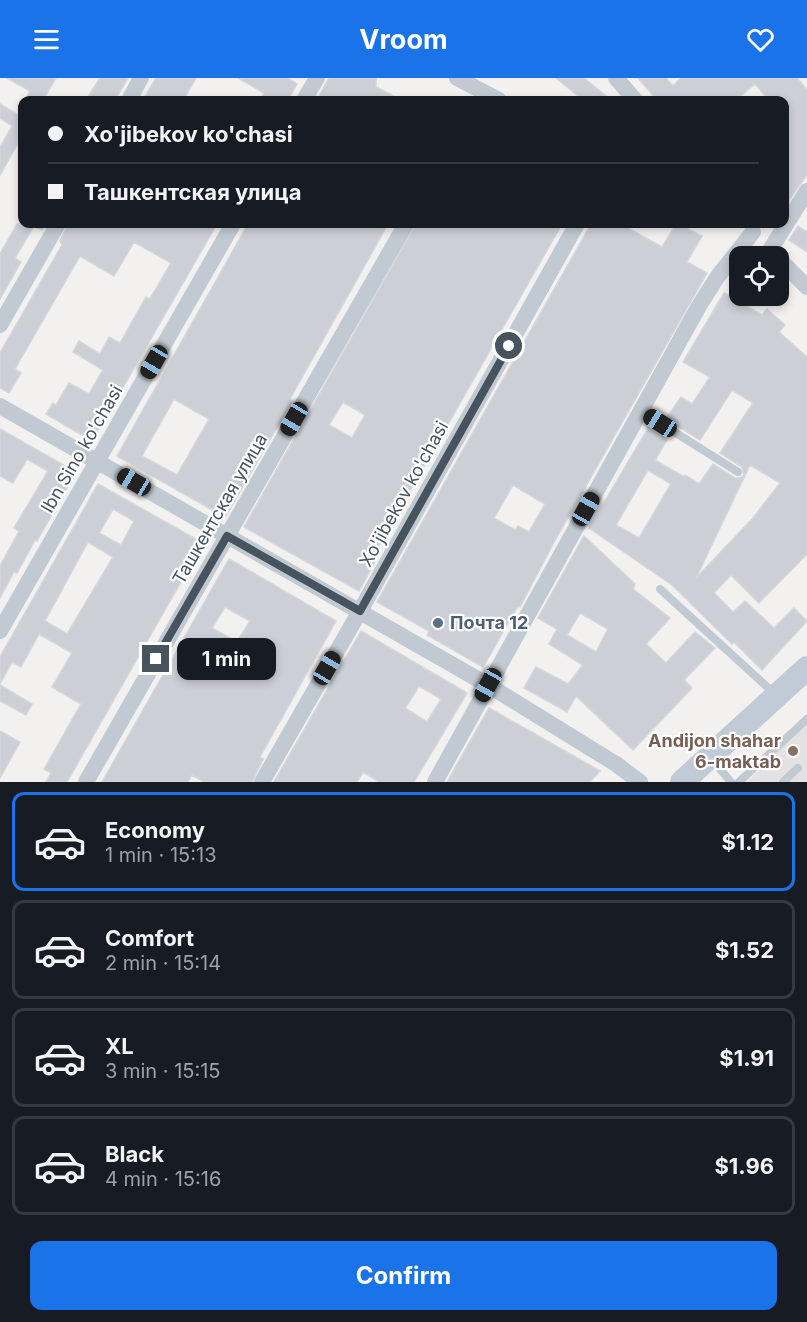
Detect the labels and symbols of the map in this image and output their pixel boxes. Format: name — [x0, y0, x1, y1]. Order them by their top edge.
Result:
route start — [495, 332, 522, 359]
car — [137, 342, 171, 382]
street label: Ibn Sino ko'chasi — [36, 381, 127, 516]
car — [277, 399, 311, 439]
car — [640, 406, 680, 440]
street label: Xo'jibekov ko'chasi — [355, 417, 452, 570]
street label: Ташкентская улица — [168, 430, 271, 588]
car — [114, 465, 154, 499]
car — [569, 489, 603, 529]
place label: Почта 12 — [450, 612, 528, 633]
marker: Почта 12 — [431, 616, 445, 630]
callout: 1 min — [177, 638, 276, 680]
route end — [142, 645, 169, 672]
car — [310, 648, 344, 688]
car — [471, 665, 505, 705]
place label: Andijon shahar 6-maktab — [648, 730, 781, 772]
marker: Andijon shahar 6-maktab — [786, 744, 800, 758]

